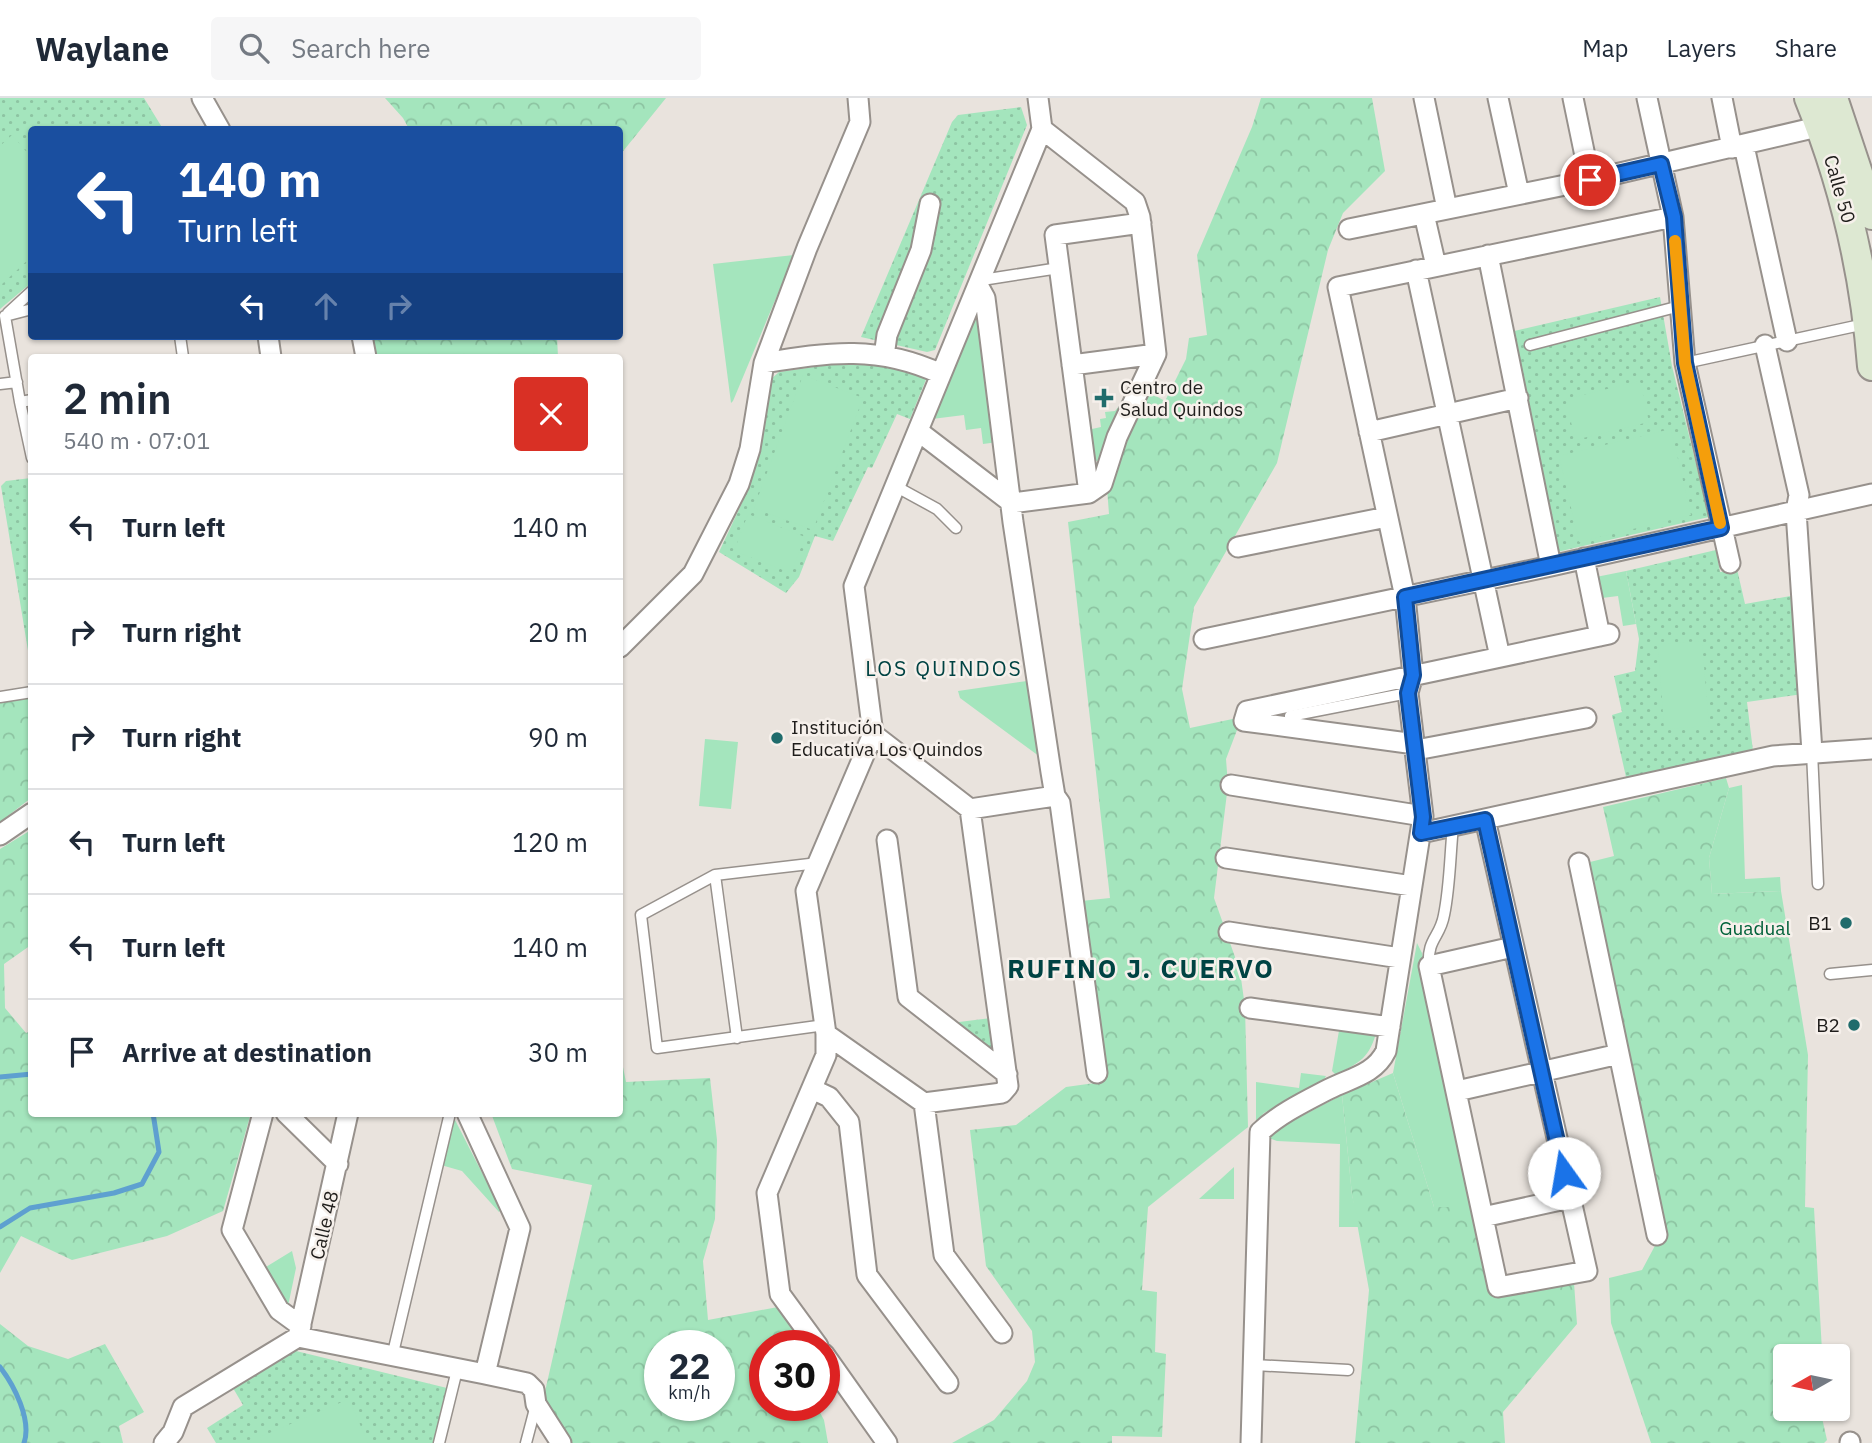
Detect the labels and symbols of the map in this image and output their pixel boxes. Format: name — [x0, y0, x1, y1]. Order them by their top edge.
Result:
pin — [1560, 150, 1620, 210]
street label: Calle 50 — [1819, 152, 1861, 226]
place label: Centro de Salud Quindos — [1120, 375, 1243, 421]
marker: Centro de Salud Quindos — [1094, 388, 1114, 408]
district label: LOS QUINDOS — [865, 654, 1023, 682]
place label: Institución Educativa Los Quindos — [791, 715, 983, 761]
marker: Institución Educativa Los Quindos — [769, 730, 785, 746]
place label: B1 — [1808, 911, 1832, 935]
marker: B1 — [1838, 915, 1854, 931]
park label: Guadual — [1719, 916, 1791, 940]
district label: RUFINO J. CUERVO — [1007, 951, 1275, 985]
place label: B2 — [1816, 1013, 1840, 1037]
marker: B2 — [1846, 1017, 1862, 1033]
position arrow — [1527, 1136, 1601, 1210]
street label: Calle 48 — [304, 1188, 344, 1262]
speed limit sign: 30 — [749, 1330, 840, 1421]
north arrow — [1773, 1344, 1850, 1421]

